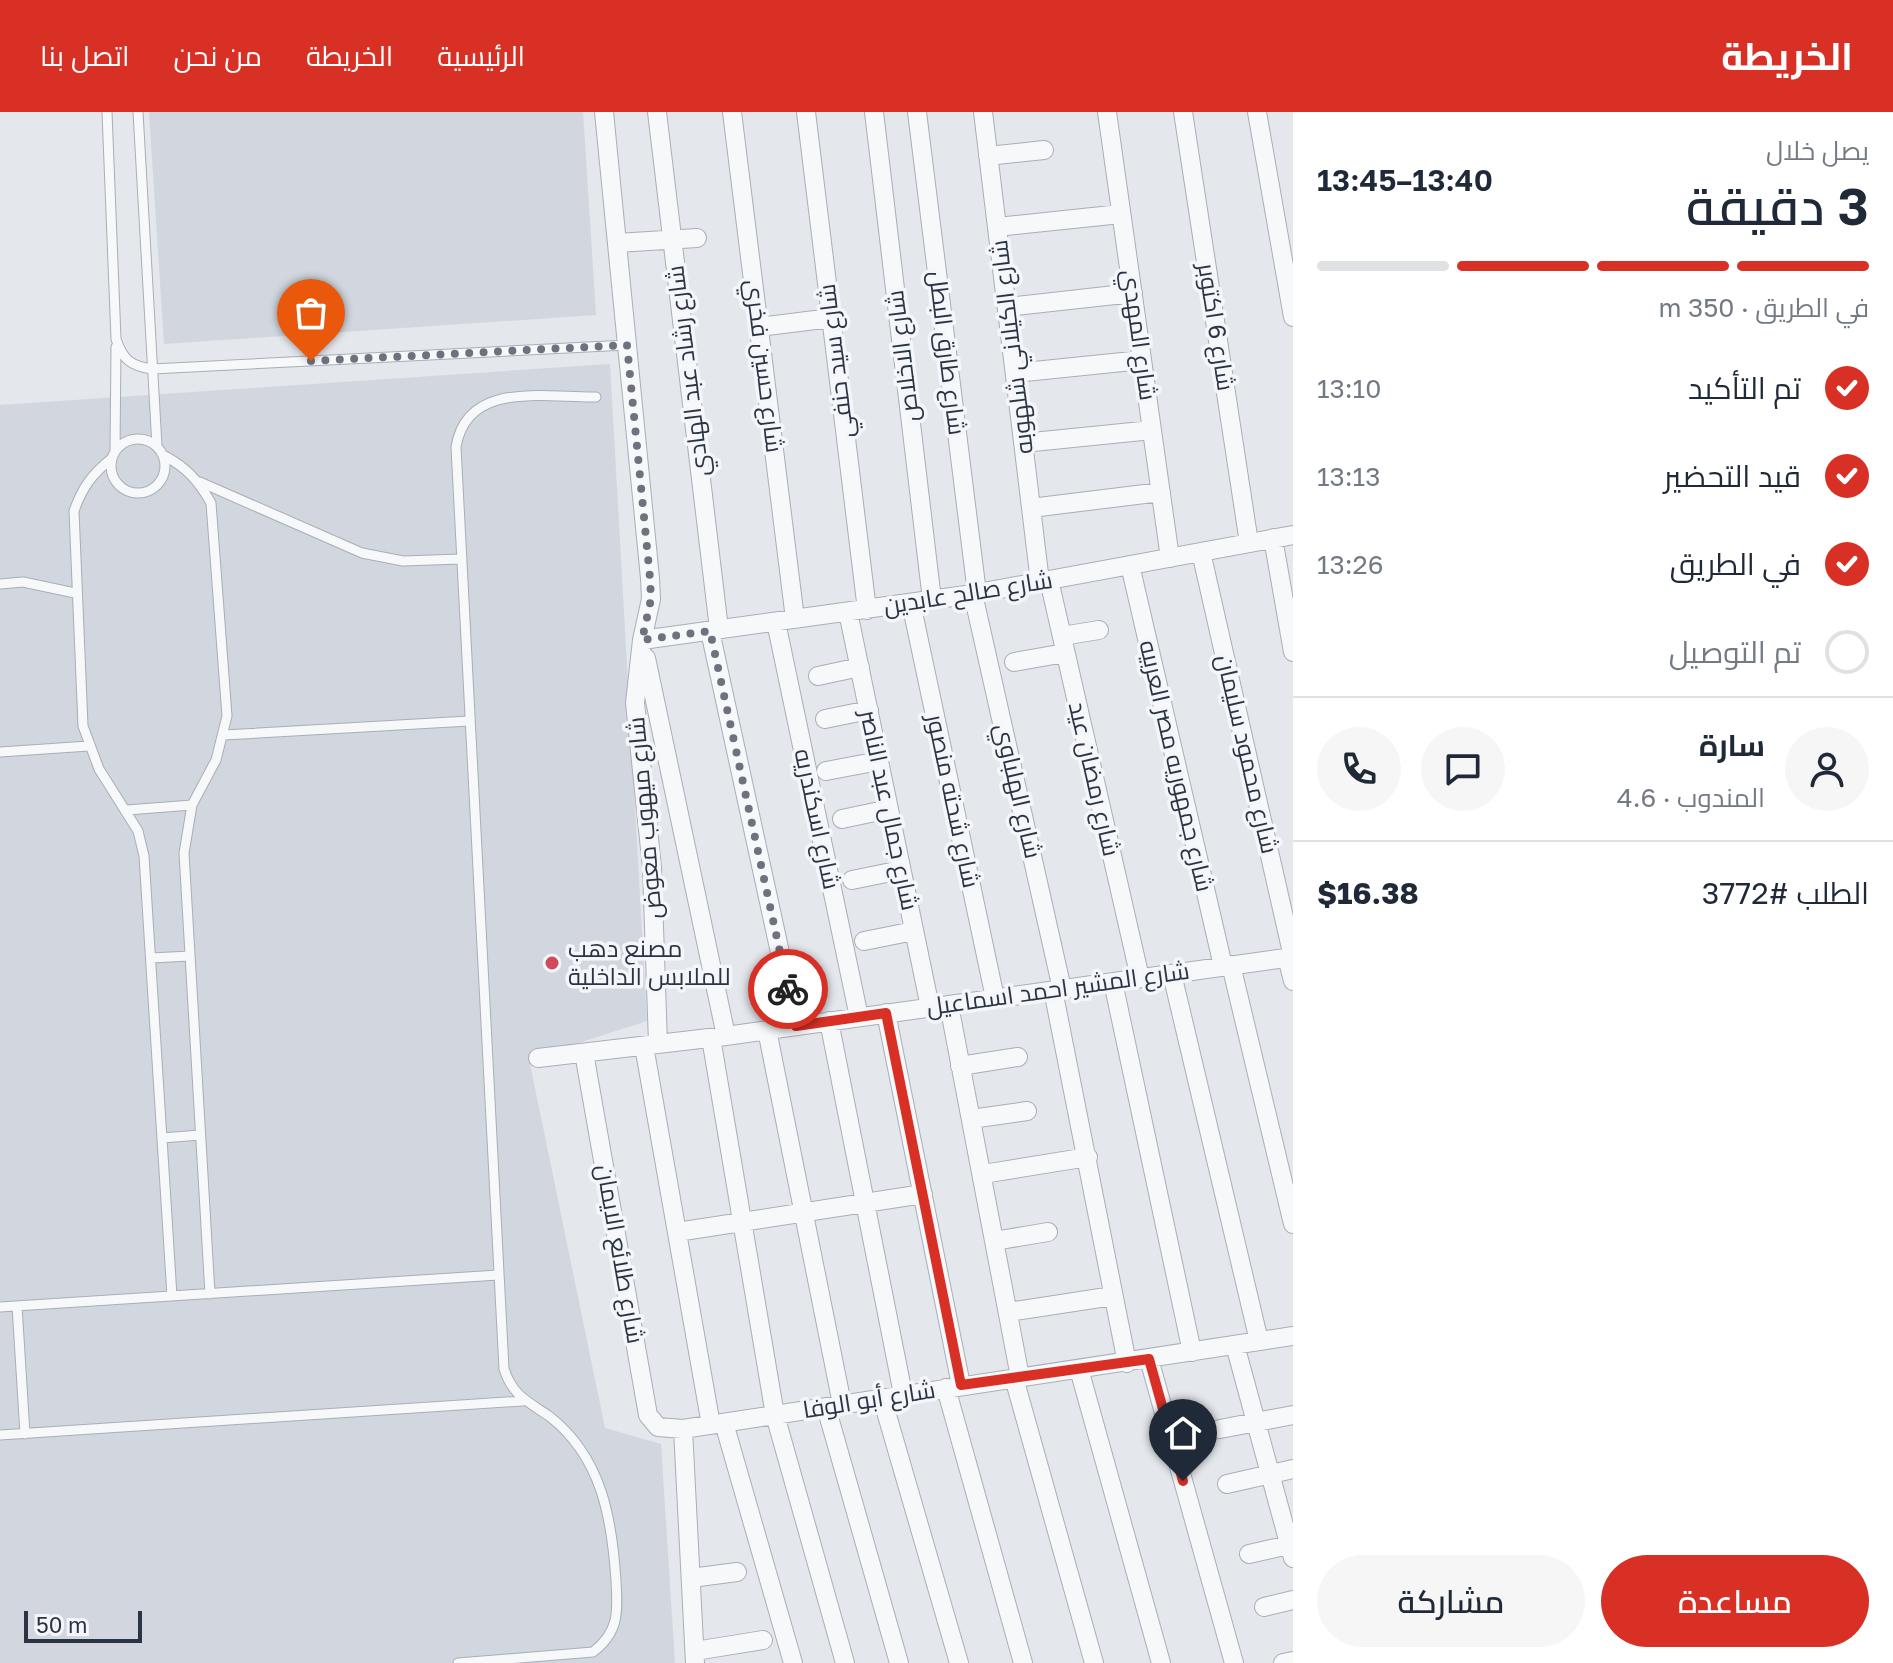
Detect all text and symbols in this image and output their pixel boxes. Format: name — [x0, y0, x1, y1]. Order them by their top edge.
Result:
text: الخريطة — [1721, 33, 1853, 78]
text: اتصل بنا — [40, 39, 129, 72]
text: من نحن — [173, 39, 262, 72]
text: الخريطة — [306, 39, 393, 72]
text: الرئيسية — [437, 39, 525, 72]
text: يصل خلال — [1766, 135, 1869, 166]
text: 13:40–13:45 — [1317, 162, 1493, 198]
text: 3 دقيقة — [1686, 174, 1869, 236]
street label: شارع الكيلاني شلهوبه — [983, 238, 1044, 456]
street label: شارع 6 اكتوبر — [1190, 259, 1242, 393]
street label: شارع رشاد عبد الهادي — [659, 263, 719, 478]
street label: شارع المهدي — [1112, 267, 1164, 403]
street label: شارع طارق البطل — [921, 269, 973, 437]
street label: شارع حسين فخري — [736, 278, 790, 455]
pin — [277, 279, 345, 361]
street label: شارع سيد حنفي — [811, 282, 864, 440]
street label: شارع الاخلاص — [879, 288, 927, 424]
icon: bag — [289, 291, 333, 335]
text: في الطريق · 350 m — [1658, 292, 1869, 323]
icon: check — [1825, 366, 1869, 410]
text: تم التأكيد — [1688, 370, 1801, 406]
text: 13:10 — [1317, 373, 1381, 404]
icon: check — [1825, 454, 1869, 498]
text: قيد التحضير — [1664, 458, 1801, 494]
text: 13:13 — [1317, 461, 1380, 492]
icon: check — [1825, 542, 1869, 586]
text: في الطريق — [1670, 546, 1801, 582]
text: 13:26 — [1317, 549, 1383, 580]
street label: شارع صالح عابدين — [881, 564, 1055, 622]
text: تم التوصيل — [1669, 634, 1801, 670]
street label: شارع جمهوريه مصر العربيه — [1131, 637, 1221, 895]
street label: شارع محمود سليمان — [1209, 651, 1285, 857]
street label: شارع رمضان عيد — [1061, 698, 1127, 860]
street label: شارع جمال عبد الناصر — [852, 705, 926, 913]
street label: شارع شحته منصور — [919, 709, 987, 891]
street label: شارع ميهوب معوض — [620, 716, 670, 920]
street label: شارع الهلباوي — [985, 720, 1049, 862]
button: phone — [1317, 727, 1401, 811]
button: chat — [1421, 727, 1505, 811]
text: سارة — [1699, 727, 1765, 763]
button: person — [1785, 727, 1869, 811]
street label: شارع اسكندريه — [786, 746, 848, 892]
text: المندوب · 4.6 — [1617, 782, 1765, 813]
text: $16.38 — [1317, 875, 1419, 911]
text: الطلب #3772 — [1702, 875, 1869, 911]
place label: مصنع دهب للملابس الداخلية — [568, 933, 731, 991]
courier — [748, 949, 828, 1029]
marker: مصنع دهب للملابس الداخلية — [543, 954, 561, 972]
street label: شارع المشير احمد اسماعيل — [925, 955, 1191, 1023]
icon: bike — [766, 967, 810, 1011]
street label: شارع طلائع الايمان — [588, 1162, 652, 1346]
street label: شارع أبو الوفا — [800, 1374, 938, 1426]
pin — [1149, 1399, 1217, 1481]
icon: home — [1161, 1411, 1205, 1455]
button: مشاركة — [1317, 1555, 1585, 1647]
button: مساعدة — [1601, 1555, 1869, 1647]
scale bar — [24, 1607, 142, 1643]
text: 50 m — [36, 1611, 87, 1638]

